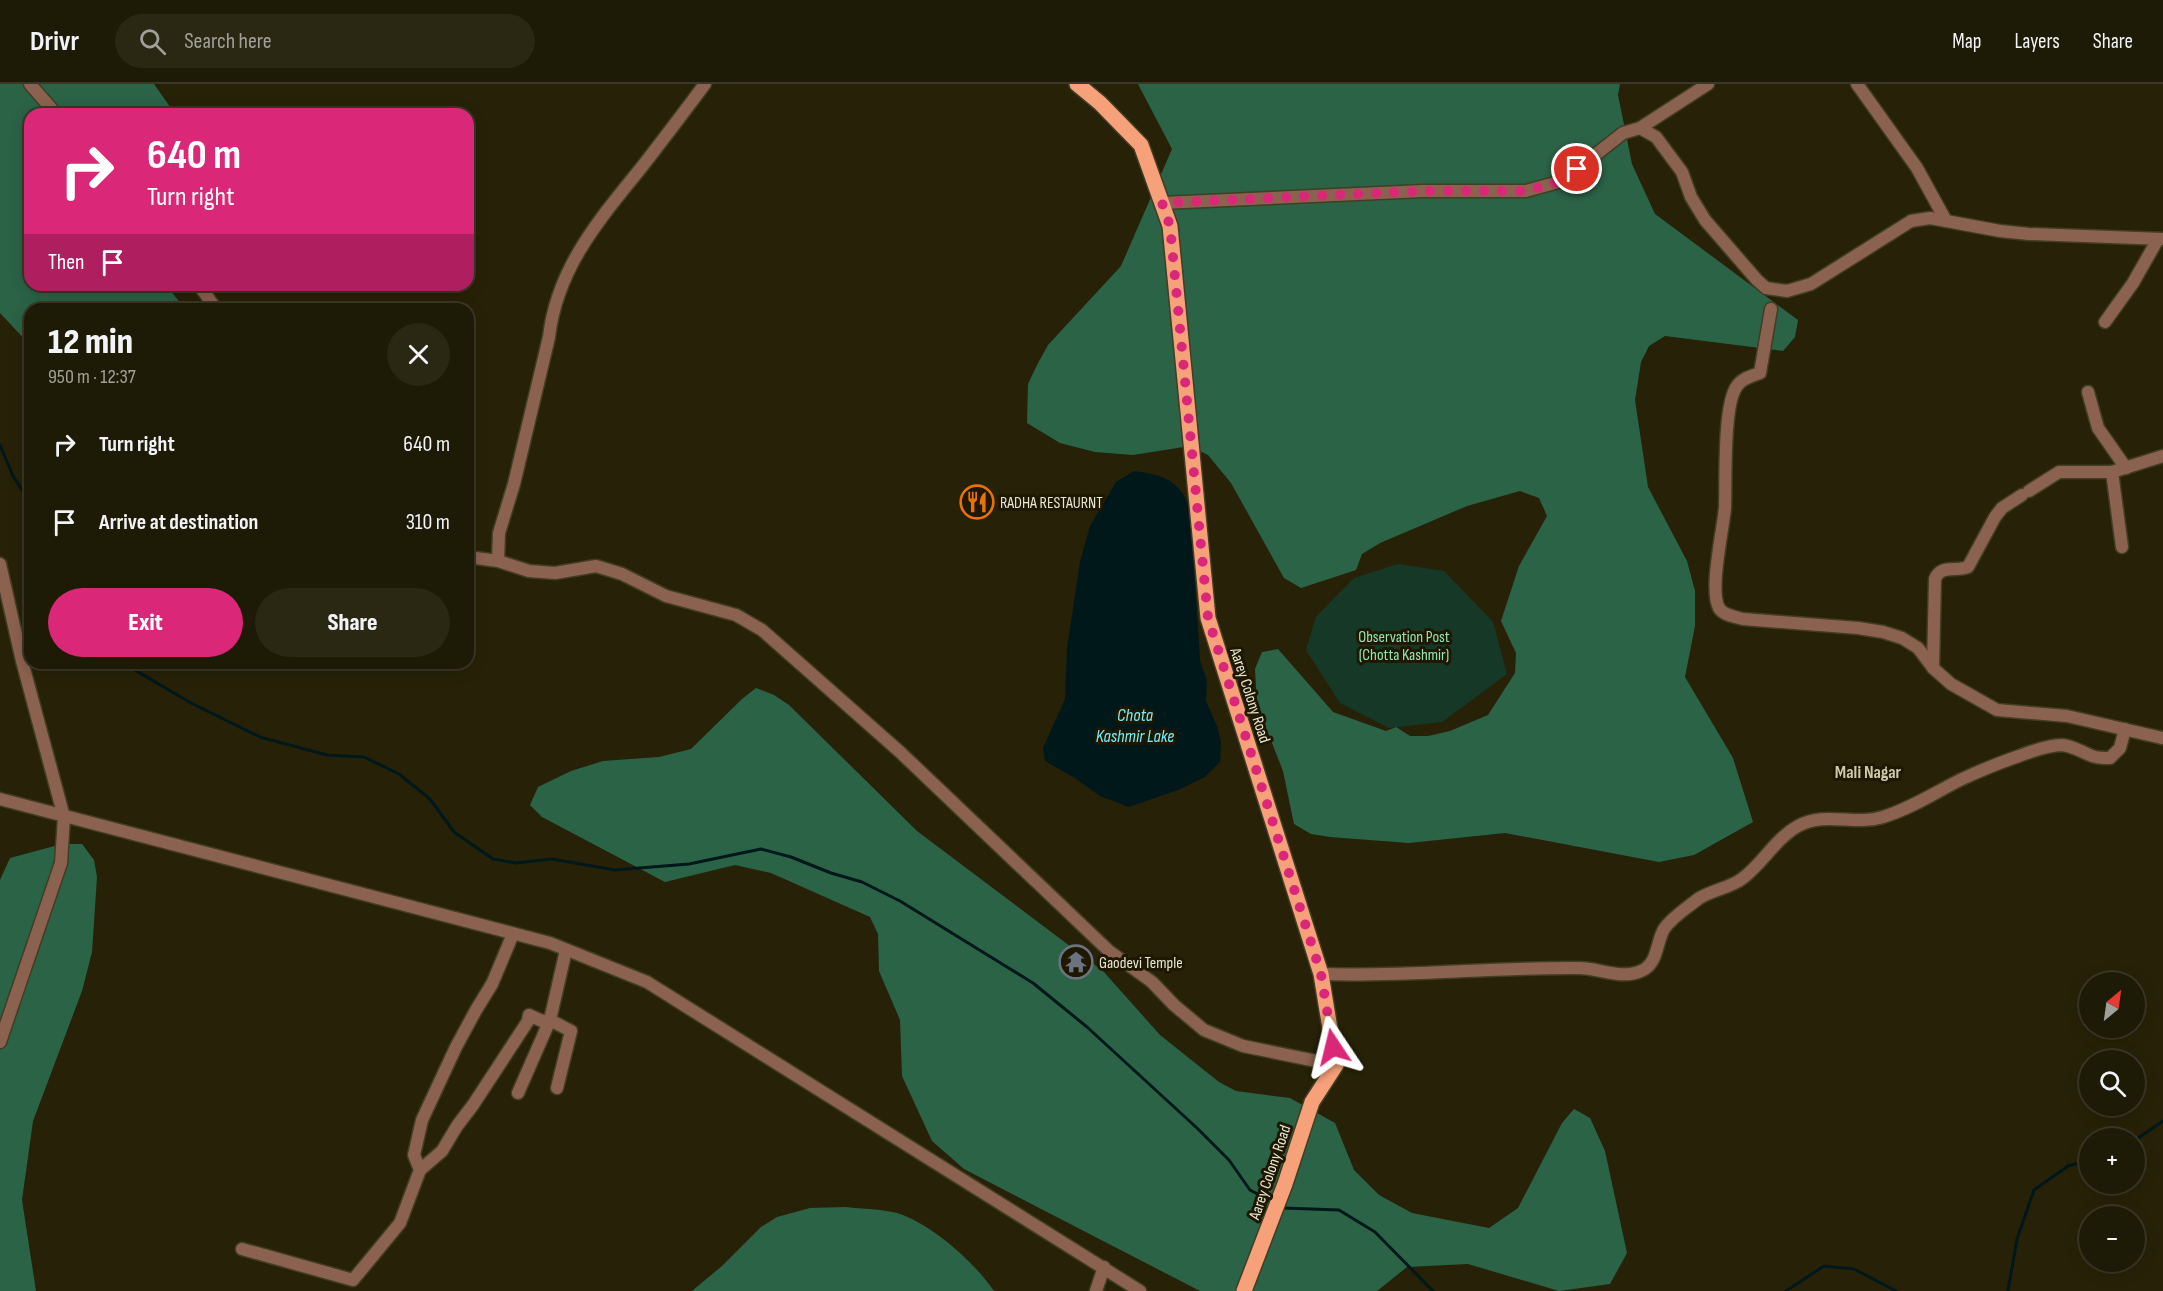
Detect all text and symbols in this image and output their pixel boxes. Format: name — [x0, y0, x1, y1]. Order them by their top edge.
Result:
search box — [115, 14, 535, 68]
text: Drivr — [30, 25, 79, 58]
icon: search — [136, 25, 169, 58]
text: Search here — [184, 28, 272, 55]
text: Map — [1952, 29, 1981, 54]
text: Layers — [2014, 29, 2060, 54]
text: Share — [2093, 29, 2133, 54]
text: 640 m — [147, 130, 241, 181]
icon: right — [48, 132, 126, 210]
pin — [1551, 143, 1602, 194]
icon: arrive — [1560, 152, 1593, 185]
text: Turn right — [147, 181, 234, 213]
icon: arrive — [96, 246, 129, 279]
text: Then — [48, 249, 84, 276]
text: 12 min — [48, 321, 133, 364]
button: close — [387, 323, 450, 386]
text: 950 m · 12:37 — [48, 365, 136, 389]
icon: right — [48, 428, 81, 461]
text: Turn right — [99, 431, 175, 458]
text: 640 m — [403, 431, 450, 458]
restaurant icon: RADHA RESTAURNT — [959, 484, 995, 520]
place label: RADHA RESTAURNT — [1000, 494, 1103, 513]
icon: arrive — [48, 506, 81, 539]
text: Arrive at destination — [99, 509, 258, 536]
text: 310 m — [406, 509, 450, 536]
button: Exit — [48, 588, 243, 657]
button: Share — [255, 588, 450, 657]
park label: Observation Post (Chotta Kashmir) — [1358, 628, 1450, 665]
street label: Aarey Colony Road — [1225, 645, 1274, 745]
water label: Chota Kashmir Lake — [1096, 705, 1174, 747]
district label: Mali Nagar — [1835, 762, 1902, 783]
temple icon: Gaodevi Temple — [1058, 944, 1094, 980]
place label: Gaodevi Temple — [1099, 954, 1183, 973]
north arrow — [2079, 972, 2145, 1038]
map controls — [2079, 972, 2145, 1272]
position arrow — [1301, 1015, 1365, 1079]
button: search — [2079, 1050, 2145, 1116]
street label: Aarey Colony Road — [1245, 1123, 1295, 1223]
button: + — [2079, 1128, 2145, 1194]
button: − — [2079, 1206, 2145, 1272]

